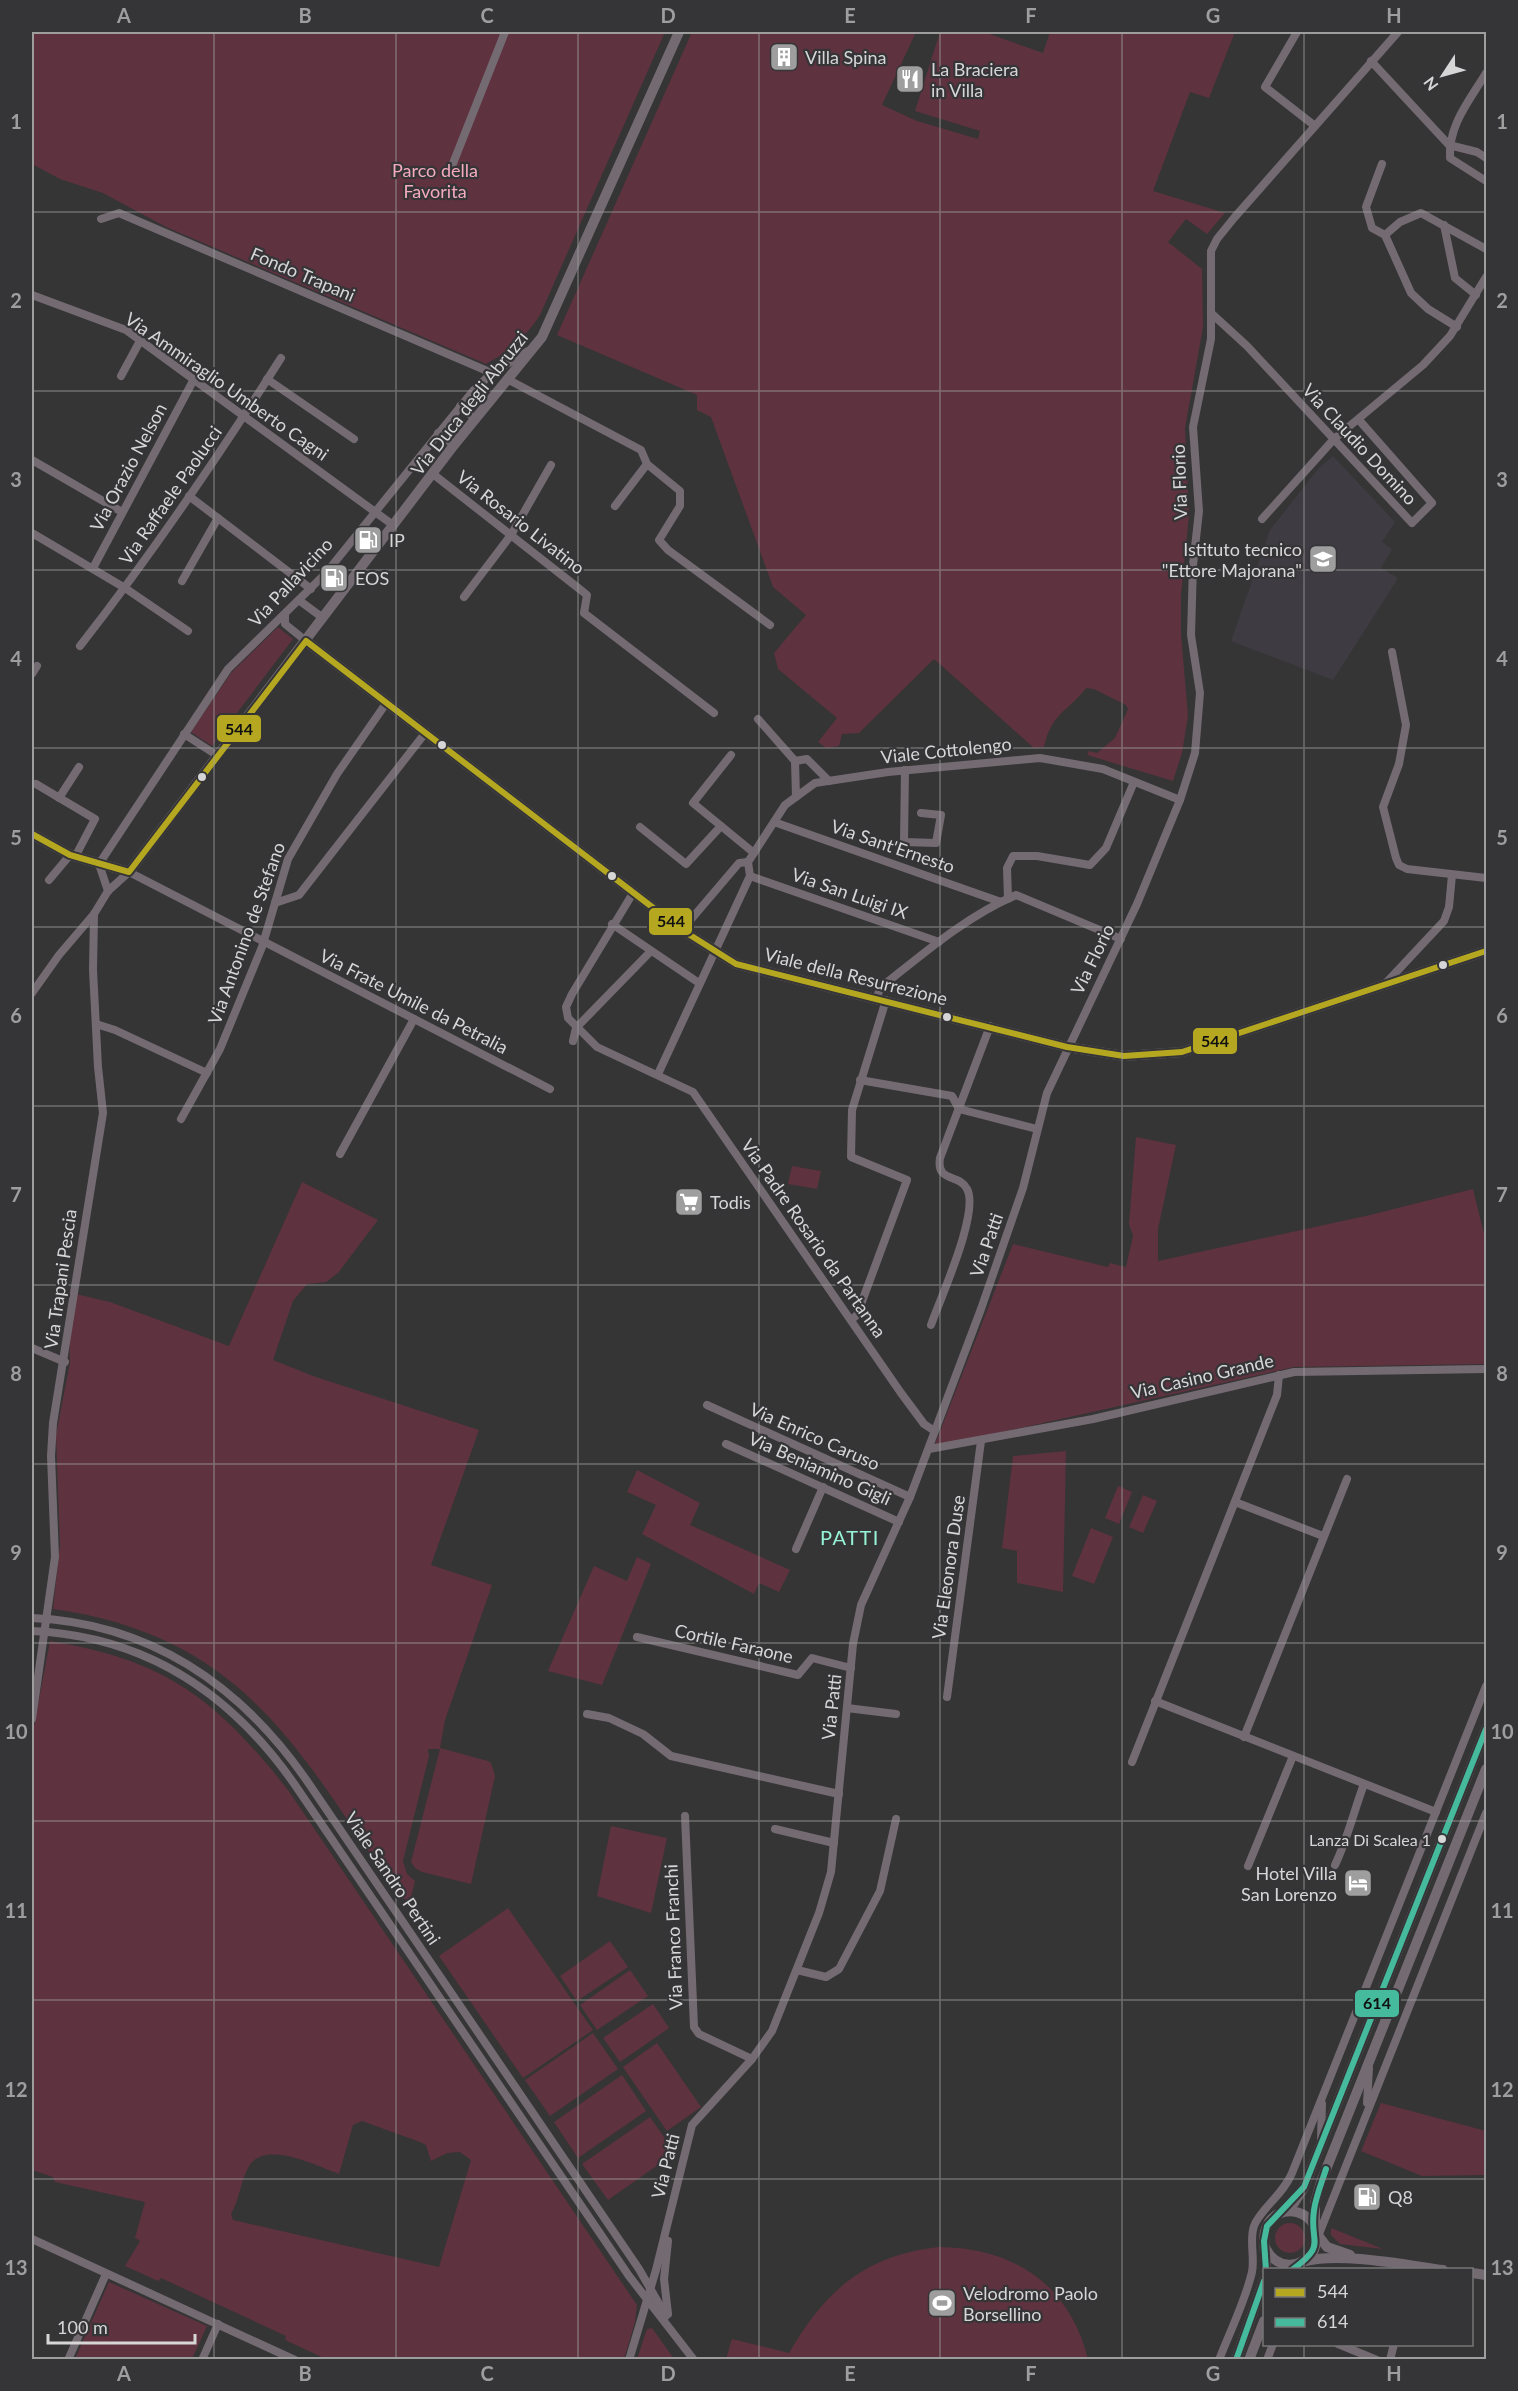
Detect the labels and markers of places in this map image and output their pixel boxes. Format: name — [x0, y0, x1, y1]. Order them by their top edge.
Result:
building icon: Villa Spina — [768, 41, 800, 73]
place label: Villa Spina — [805, 46, 887, 68]
place label: La Braciera in Villa — [931, 58, 1018, 101]
restaurant icon: La Braciera in Villa — [894, 63, 926, 95]
fuel station icon: IP — [352, 524, 384, 556]
place label: IP — [389, 529, 405, 551]
place label: Istituto tecnico "Ettore Majorana" — [1162, 538, 1302, 581]
school or university icon: Istituto tecnico "Ettore Majorana" — [1307, 543, 1339, 575]
fuel station icon: EOS — [318, 562, 350, 594]
place label: EOS — [355, 567, 389, 589]
unlabelled marker — [436, 739, 448, 751]
unlabelled marker — [196, 771, 208, 783]
unlabelled marker — [606, 870, 618, 882]
unlabelled marker — [1437, 959, 1449, 971]
unlabelled marker — [941, 1011, 953, 1023]
supermarket icon: Todis — [673, 1186, 705, 1218]
place label: Todis — [710, 1191, 751, 1213]
place label: Lanza Di Scalea 1 — [1309, 1830, 1431, 1849]
marker: Lanza Di Scalea 1 — [1436, 1833, 1448, 1845]
place label: Hotel Villa San Lorenzo — [1241, 1862, 1337, 1905]
hotel icon: Hotel Villa San Lorenzo — [1342, 1867, 1374, 1899]
fuel station icon: Q8 — [1351, 2181, 1383, 2213]
place label: Q8 — [1388, 2186, 1413, 2208]
place label: Velodromo Paolo Borsellino — [963, 2282, 1098, 2325]
sports icon: Velodromo Paolo Borsellino — [926, 2287, 958, 2319]

